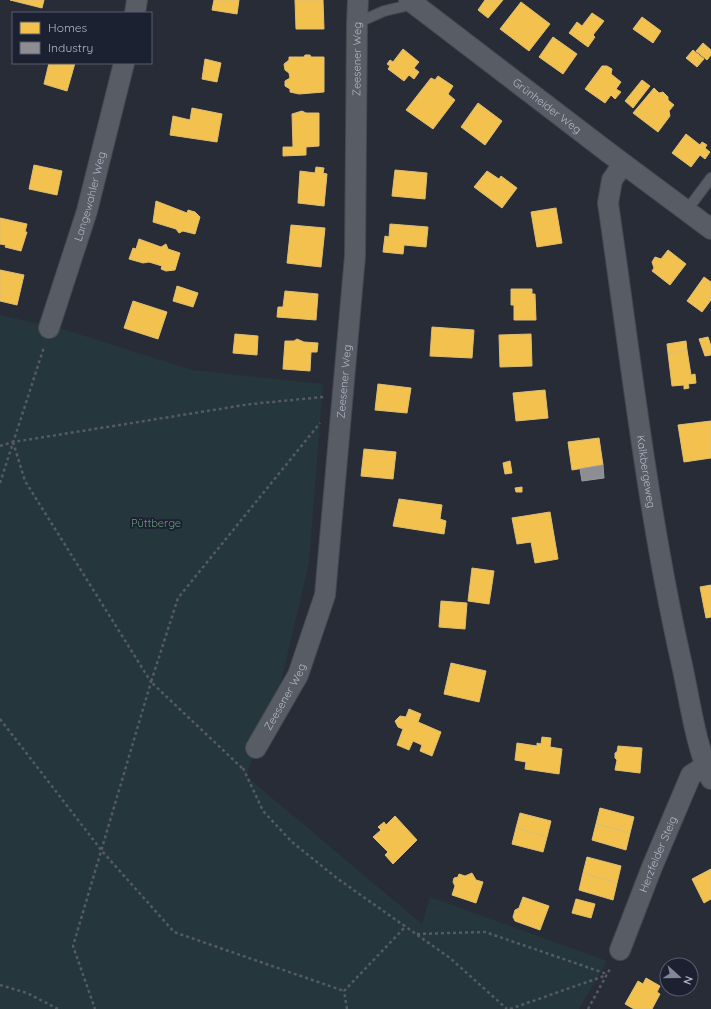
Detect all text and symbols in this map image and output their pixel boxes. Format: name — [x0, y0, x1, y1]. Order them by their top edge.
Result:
legend — [12, 12, 152, 64]
text: Homes — [48, 20, 88, 35]
street label: Zeesener Weg — [349, 22, 364, 96]
text: Industry — [48, 40, 93, 55]
street label: Grünheider Weg — [510, 75, 584, 137]
street label: Langewahler Weg — [71, 150, 109, 243]
street label: Zeesener Weg — [334, 344, 354, 419]
street label: Kalkbergeweg — [634, 434, 659, 509]
park label: Püttberge — [131, 516, 181, 530]
street label: Zeesener Weg — [261, 661, 308, 733]
street label: Herzfelder Steig — [636, 814, 680, 894]
north arrow — [659, 957, 699, 997]
text: N — [680, 974, 696, 987]

